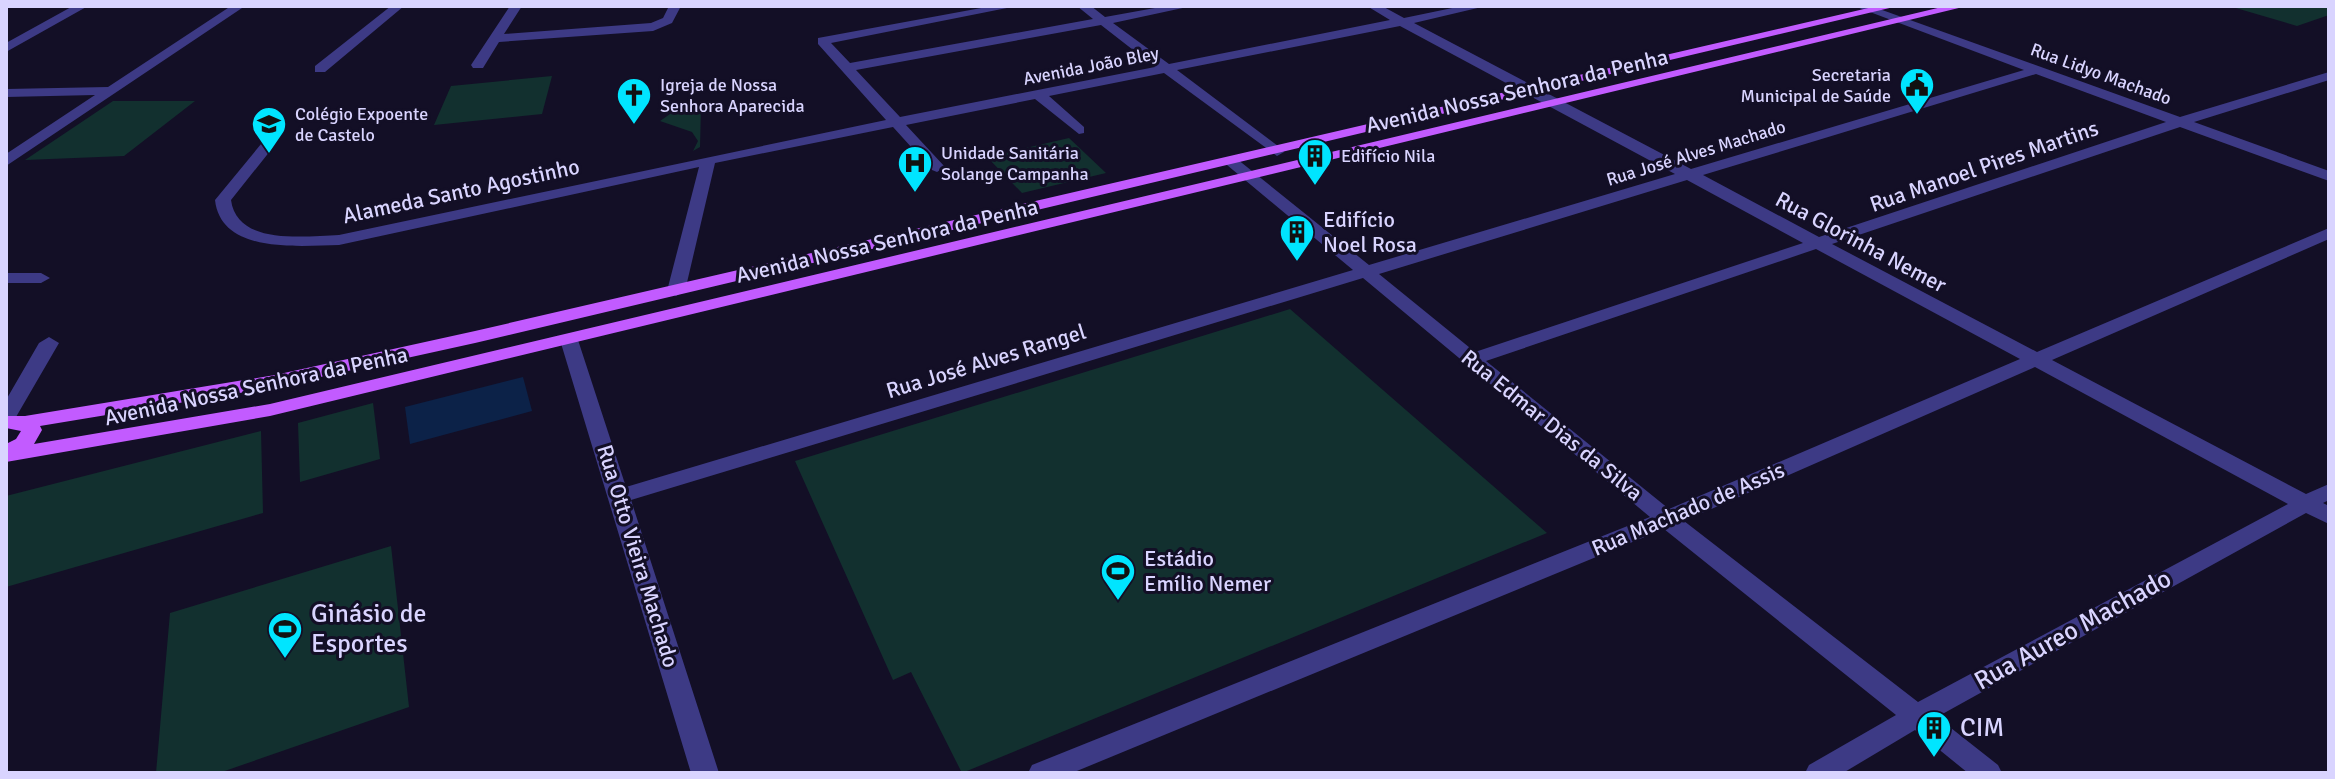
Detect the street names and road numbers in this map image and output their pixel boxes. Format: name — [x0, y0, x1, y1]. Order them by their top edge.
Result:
street label: Rua Lidyo Machado — [2028, 38, 2174, 110]
street label: Avenida João Bley — [1021, 42, 1161, 90]
street label: Avenida Nossa Senhora da Penha — [1363, 43, 1671, 139]
street label: Rua Manoel Pires Martins — [1866, 114, 2102, 218]
street label: Rua José Alves Machado — [1604, 115, 1788, 191]
street label: Alameda Santo Agostinho — [340, 153, 582, 229]
street label: Rua Glorinha Nemer — [1771, 186, 1951, 298]
street label: Avenida Nossa Senhora da Penha — [733, 193, 1041, 289]
street label: Rua José Alves Rangel — [883, 318, 1089, 404]
street label: Avenida Nossa Senhora da Penha — [102, 341, 410, 431]
street label: Rua Edmar Dias da Silva — [1456, 344, 1648, 506]
street label: Rua Otto Vieira Machado — [591, 441, 685, 671]
street label: Rua Machado de Assis — [1588, 456, 1788, 562]
street label: Rua Aureo Machado — [1969, 563, 2177, 697]

